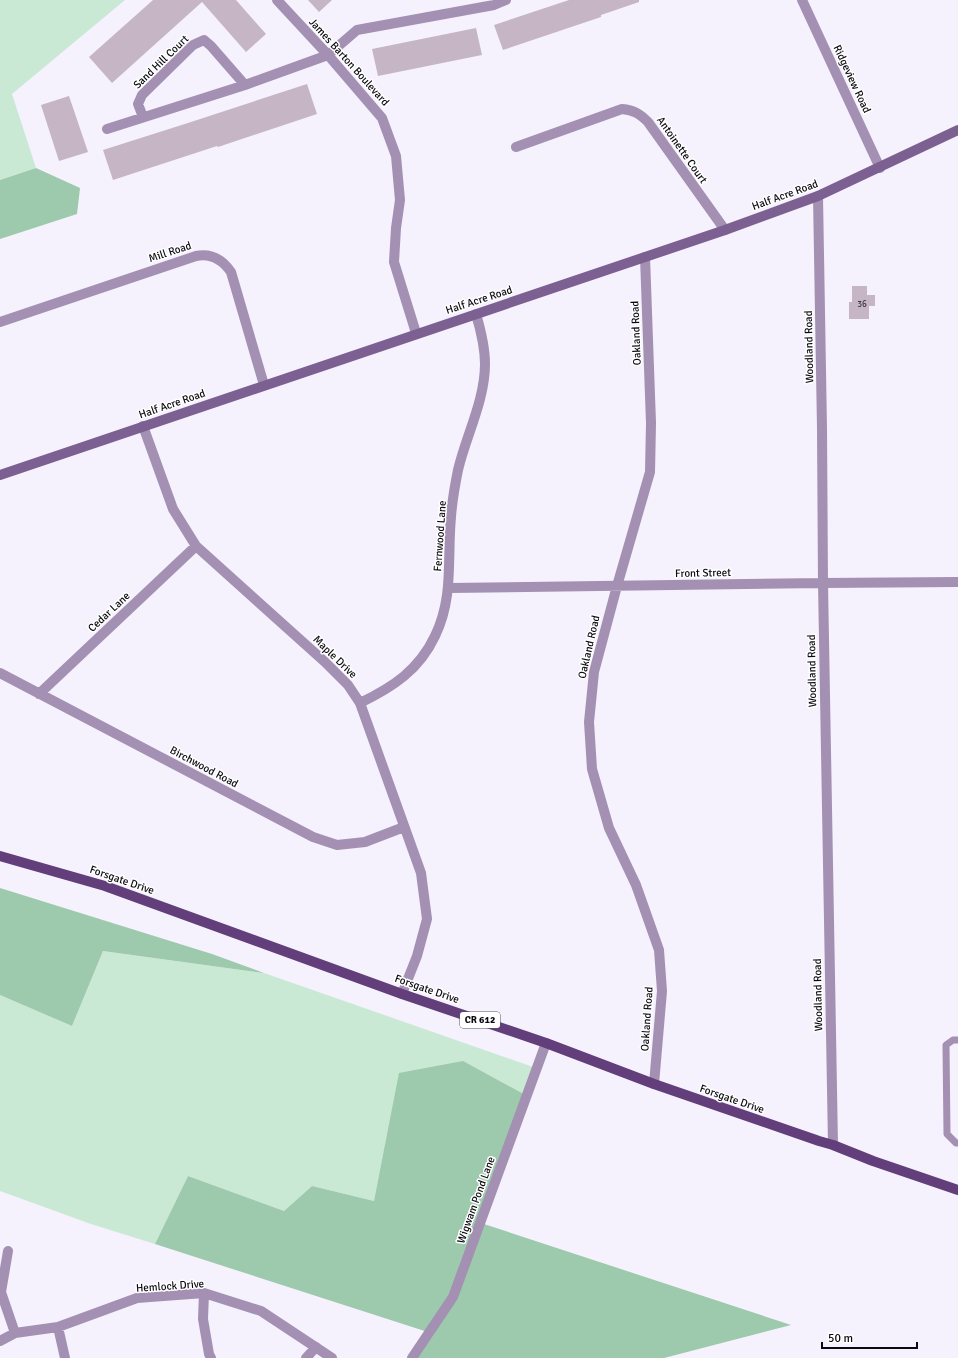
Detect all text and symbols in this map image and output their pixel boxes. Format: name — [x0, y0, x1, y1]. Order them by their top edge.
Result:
street label: James Barton Boulevard — [306, 16, 392, 109]
street label: Sand Hill Court — [131, 32, 191, 92]
street label: Ridgeview Road — [831, 43, 874, 115]
street label: Antoinette Court — [654, 114, 710, 186]
street label: Half Acre Road — [750, 177, 820, 213]
street label: Mill Road — [147, 239, 193, 265]
street label: Half Acre Road — [444, 283, 514, 317]
house number: 36 — [857, 299, 867, 310]
street label: Oakland Road — [628, 300, 644, 366]
street label: Woodland Road — [802, 310, 816, 384]
street label: Half Acre Road — [137, 387, 207, 421]
street label: Fernwood Lane — [431, 500, 449, 572]
street label: Front Street — [675, 566, 731, 580]
street label: Cedar Lane — [85, 589, 133, 635]
street label: Oakland Road — [575, 614, 603, 680]
street label: Maple Drive — [310, 633, 360, 681]
street label: Woodland Road — [805, 634, 819, 708]
street label: Birchwood Road — [168, 744, 241, 791]
street label: Forsgate Drive — [88, 863, 156, 897]
street label: Woodland Road — [811, 958, 825, 1032]
street label: Forsgate Drive — [393, 972, 461, 1006]
street label: Oakland Road — [638, 986, 656, 1052]
road number: CR 612 — [460, 1012, 500, 1028]
street label: Forsgate Drive — [698, 1082, 766, 1116]
street label: Wigwam Pond Lane — [454, 1155, 498, 1245]
street label: Hemlock Drive — [135, 1277, 205, 1295]
scale bar — [822, 1324, 917, 1350]
text: 50 m — [828, 1331, 853, 1346]

